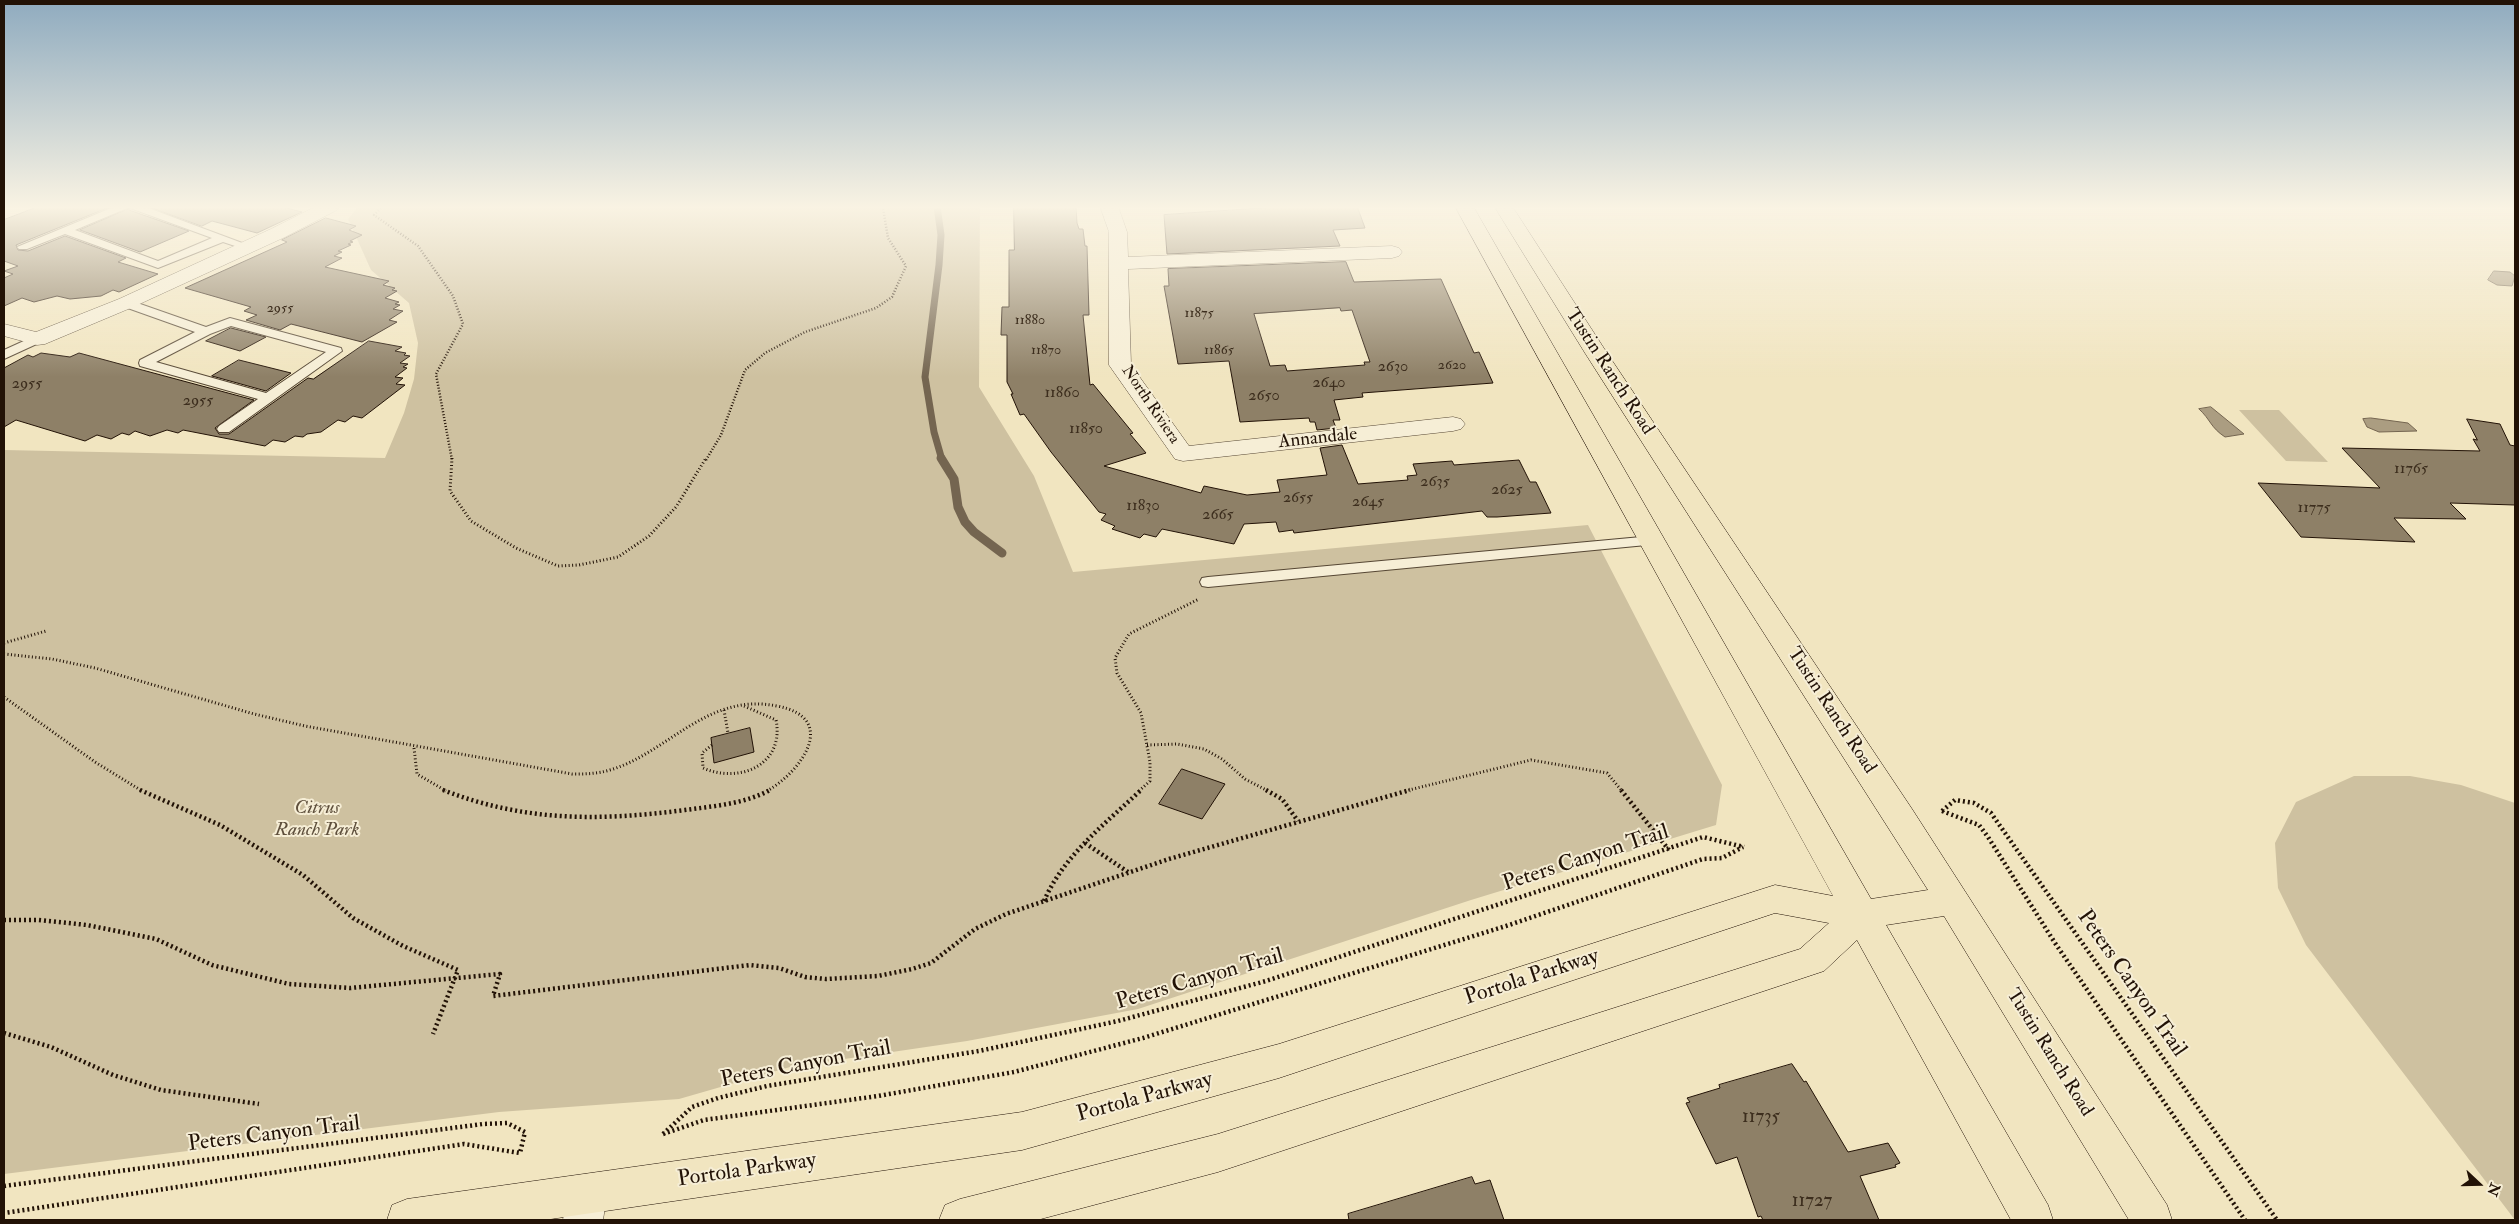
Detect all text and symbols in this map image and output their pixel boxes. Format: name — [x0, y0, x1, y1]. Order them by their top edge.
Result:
house number: 2955 — [267, 301, 293, 317]
street label: Tustin Ranch Road — [1560, 305, 1658, 439]
house number: 11875 — [1184, 306, 1214, 322]
house number: 11880 — [1015, 313, 1045, 329]
house number: 11870 — [1031, 343, 1061, 359]
house number: 11865 — [1204, 343, 1234, 359]
house number: 2630 — [1378, 358, 1408, 378]
house number: 2620 — [1438, 358, 1466, 374]
street label: North Riviera — [1117, 362, 1183, 448]
house number: 2640 — [1312, 374, 1346, 394]
house number: 2955 — [12, 375, 42, 395]
house number: 11860 — [1044, 384, 1080, 404]
house number: 2650 — [1248, 387, 1280, 407]
house number: 2955 — [183, 392, 213, 412]
house number: 11850 — [1069, 420, 1103, 440]
street label: Annandale — [1277, 424, 1359, 454]
house number: 11765 — [2394, 460, 2428, 480]
house number: 2635 — [1420, 473, 1450, 493]
house number: 2625 — [1491, 481, 1523, 501]
house number: 2655 — [1283, 489, 1313, 509]
house number: 2645 — [1352, 493, 1384, 513]
house number: 11830 — [1126, 497, 1160, 517]
house number: 11775 — [2297, 499, 2331, 519]
house number: 2665 — [1202, 506, 1234, 526]
street label: Tustin Ranch Road — [1782, 644, 1880, 778]
park label: Citrus Ranch Park — [275, 798, 359, 842]
street label: Peters Canyon Trail — [1500, 820, 1672, 898]
street label: Peters Canyon Trail — [2071, 906, 2191, 1062]
street label: Peters Canyon Trail — [1113, 943, 1287, 1017]
street label: Portola Parkway — [1461, 944, 1603, 1012]
street label: Tustin Ranch Road — [2001, 985, 2097, 1121]
street label: Peters Canyon Trail — [719, 1036, 893, 1094]
street label: Portola Parkway — [1074, 1067, 1216, 1129]
house number: 11735 — [1742, 1107, 1780, 1129]
street label: Peters Canyon Trail — [186, 1111, 362, 1159]
street label: Portola Parkway — [676, 1148, 818, 1194]
north arrow — [2454, 1159, 2504, 1209]
text: N — [2483, 1181, 2504, 1198]
house number: 11727 — [1792, 1191, 1832, 1213]

